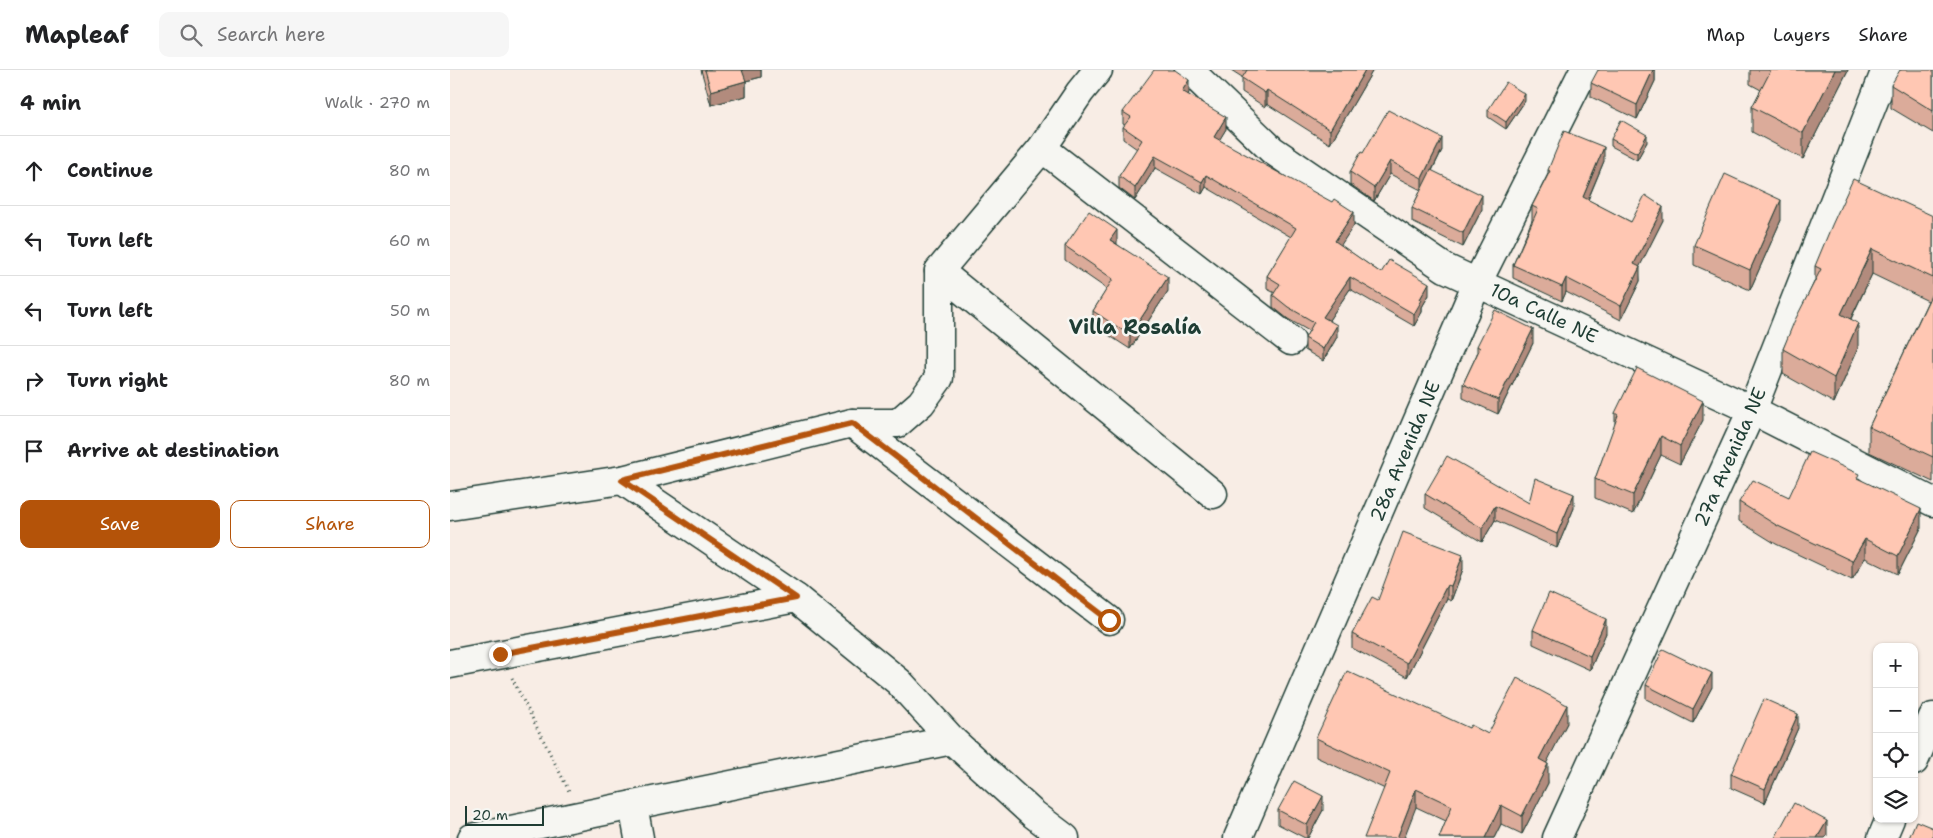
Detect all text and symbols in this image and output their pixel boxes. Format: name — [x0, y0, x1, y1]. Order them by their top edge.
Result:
search box — [159, 12, 509, 57]
text: Mapleaf — [25, 19, 129, 51]
icon: search — [177, 21, 205, 49]
text: Search here — [217, 22, 325, 47]
text: Map — [1707, 23, 1745, 47]
text: Layers — [1773, 23, 1830, 47]
text: Share — [1858, 23, 1908, 47]
text: 4 min — [20, 89, 81, 117]
text: Walk · 270 m — [325, 92, 430, 113]
icon: ahead — [20, 157, 48, 185]
text: Continue — [67, 158, 153, 183]
text: 80 m — [389, 160, 430, 181]
icon: left — [20, 227, 48, 255]
text: Turn left — [67, 228, 153, 253]
text: 60 m — [389, 230, 430, 251]
street label: 10a Calle NE — [1486, 277, 1602, 349]
icon: left — [20, 297, 48, 325]
text: Turn left — [67, 298, 153, 323]
text: 50 m — [390, 300, 430, 321]
district label: Villa Rosalía — [1069, 314, 1201, 340]
icon: right — [20, 367, 48, 395]
text: Turn right — [67, 368, 168, 393]
text: 80 m — [389, 370, 430, 391]
street label: 28a Avenida NE — [1364, 377, 1446, 525]
street label: 27a Avenida NE — [1688, 383, 1772, 531]
icon: arrive — [20, 437, 48, 465]
text: Arrive at destination — [67, 438, 279, 463]
button: Save — [20, 500, 220, 548]
button: Share — [230, 500, 430, 548]
route start — [1098, 609, 1121, 632]
route end — [489, 643, 512, 666]
map controls — [1873, 643, 1918, 823]
button: + — [1873, 643, 1918, 688]
button: − — [1873, 688, 1918, 733]
button: locate — [1873, 733, 1918, 778]
button: layers — [1873, 778, 1918, 823]
scale bar — [465, 803, 544, 826]
text: 20 m — [472, 806, 508, 824]

